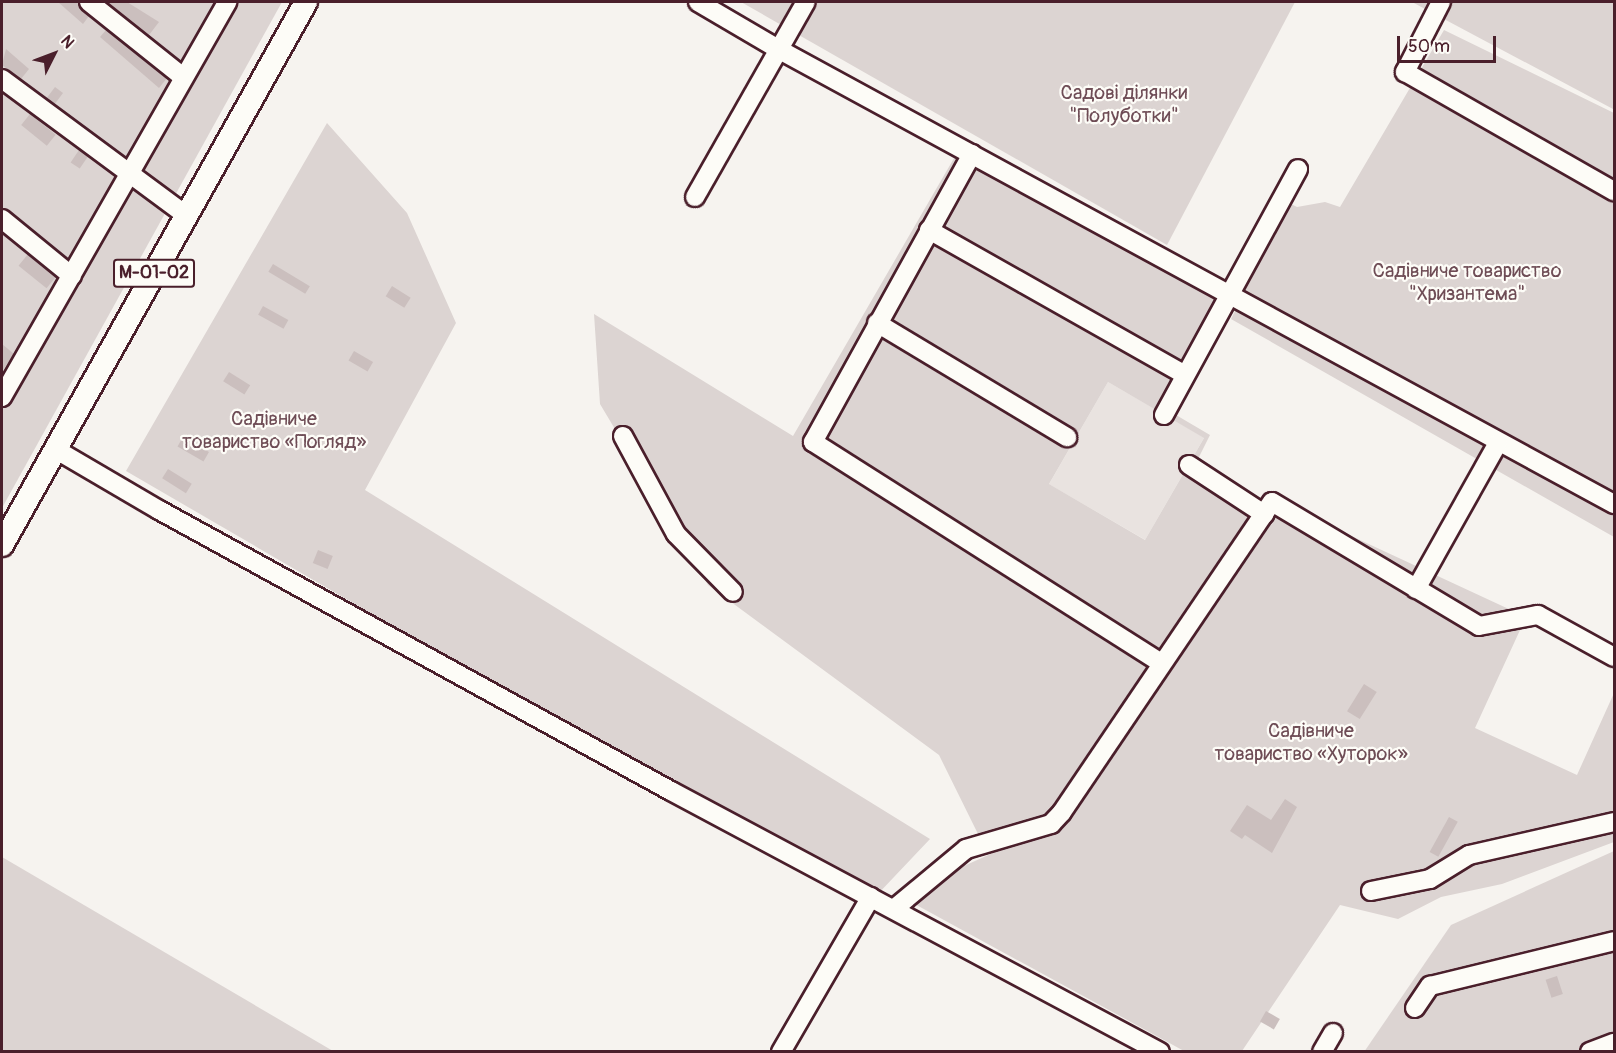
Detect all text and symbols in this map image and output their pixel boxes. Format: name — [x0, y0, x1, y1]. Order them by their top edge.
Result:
north arrow — [24, 24, 84, 84]
scale bar — [1400, 24, 1499, 62]
text: N — [56, 31, 78, 53]
text: 50 m — [1408, 35, 1450, 58]
park label: Садові ділянки "Полуботки" — [1061, 80, 1187, 127]
road number: М-01-02 — [112, 258, 196, 288]
park label: Садівниче товариство "Хризантема" — [1373, 259, 1561, 306]
park label: Садівниче товариство «Погляд» — [182, 407, 366, 454]
park label: Садівниче товариство «Хуторок» — [1214, 718, 1408, 765]

